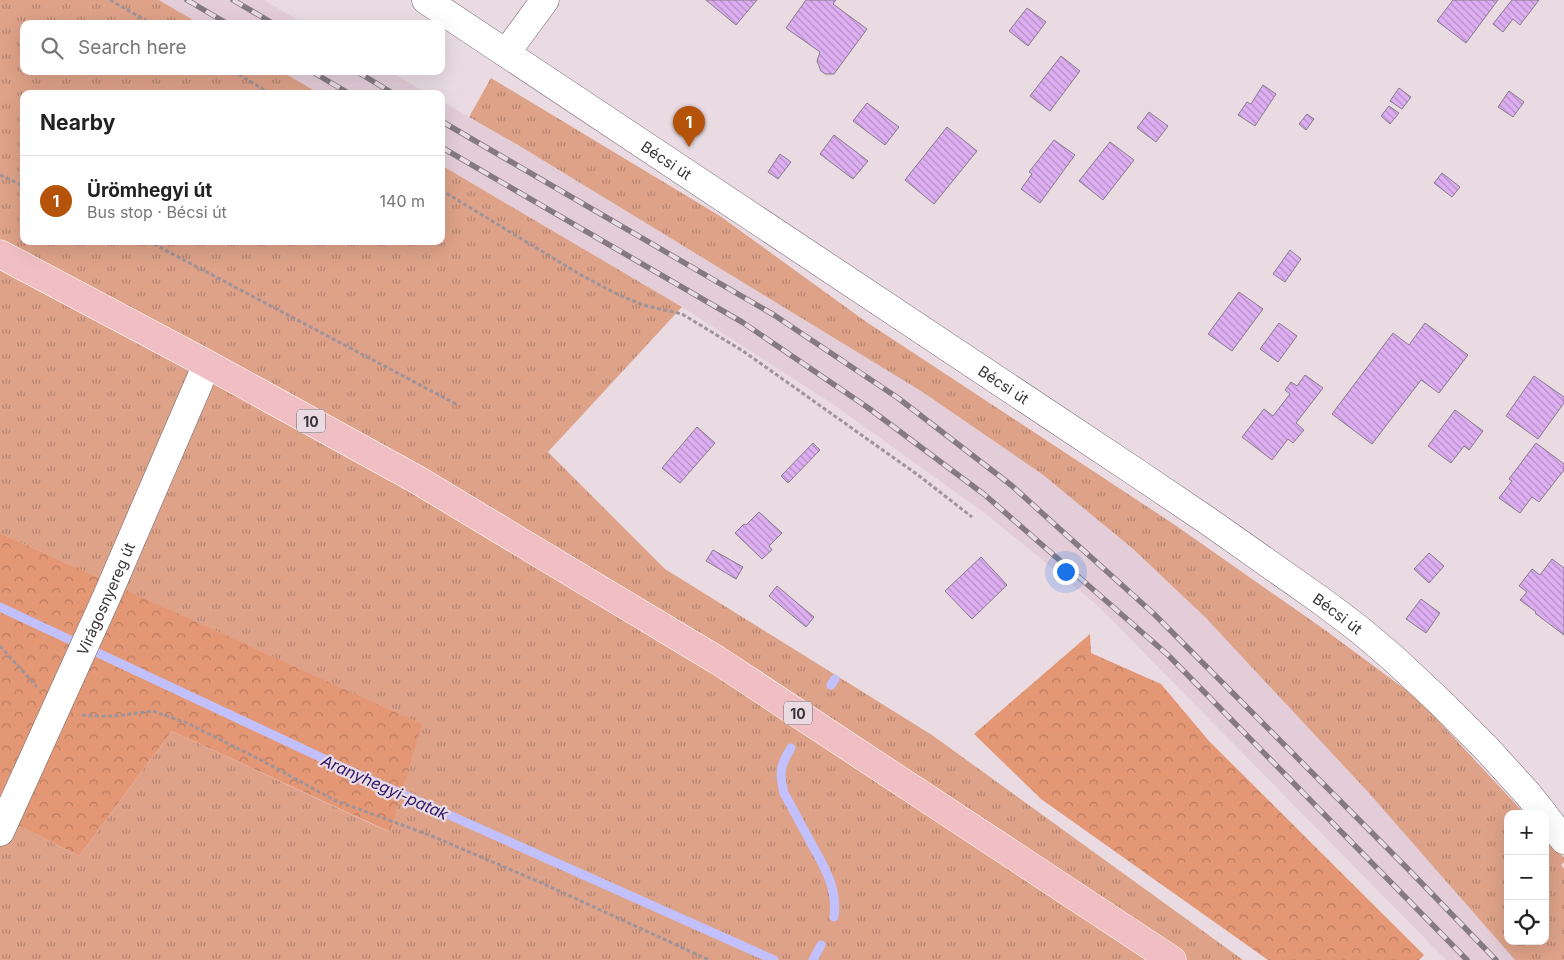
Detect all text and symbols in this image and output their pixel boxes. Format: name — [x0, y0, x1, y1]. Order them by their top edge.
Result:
search box — [20, 20, 445, 75]
icon: search — [38, 34, 66, 62]
text: Search here — [78, 36, 187, 59]
pin: 1 — [673, 106, 705, 147]
text: Nearby — [40, 110, 115, 135]
street label: Bécsi út — [638, 136, 696, 184]
text: Ürömhegyi út — [87, 179, 212, 202]
text: 1 — [53, 191, 59, 211]
text: 140 m — [380, 191, 425, 211]
text: Bus stop · Bécsi út — [87, 202, 227, 222]
street label: Bécsi út — [975, 361, 1033, 408]
road number: 10 — [297, 410, 325, 432]
street label: Virágosnyereg út — [72, 539, 138, 658]
your location — [1053, 559, 1079, 585]
street label: Bécsi út — [1310, 589, 1366, 638]
road number: 10 — [784, 701, 812, 724]
water label: Aranyhegyi-patak — [317, 750, 452, 824]
map controls — [1504, 810, 1549, 945]
button: + — [1504, 810, 1549, 855]
button: − — [1504, 855, 1549, 900]
button: locate — [1504, 900, 1549, 945]

